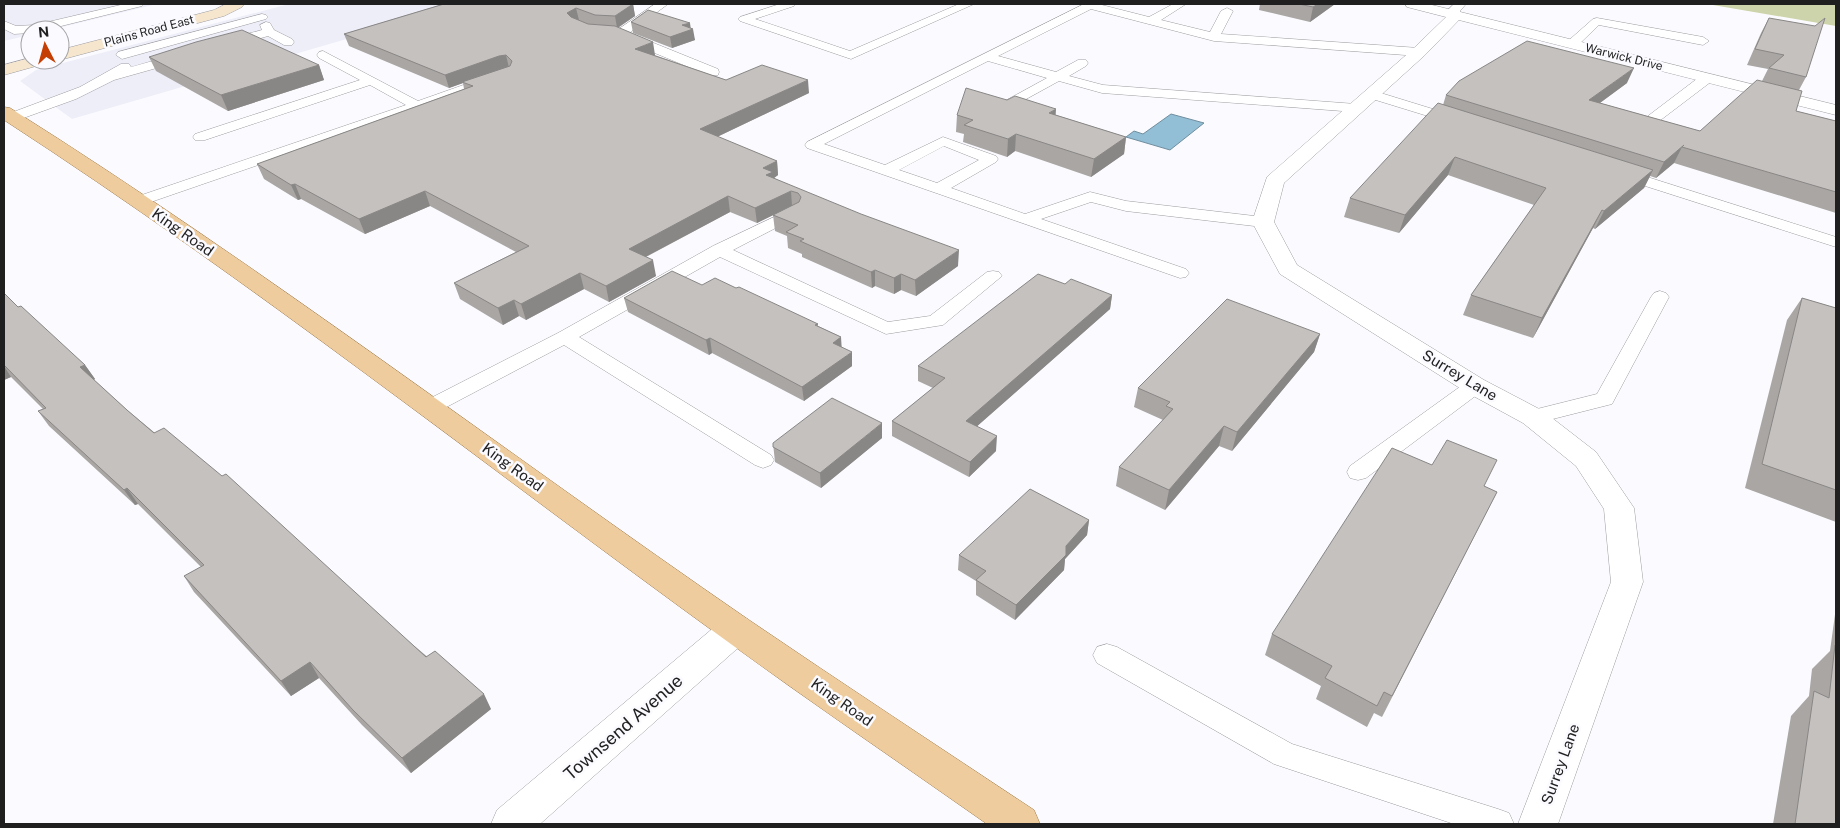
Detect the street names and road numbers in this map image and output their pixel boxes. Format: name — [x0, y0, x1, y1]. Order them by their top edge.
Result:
street label: Plains Road East — [102, 12, 196, 50]
street label: Warwick Drive — [1584, 41, 1664, 73]
street label: King Road — [149, 205, 217, 259]
street label: Surrey Lane — [1419, 346, 1501, 404]
street label: King Road — [479, 439, 547, 495]
street label: Townsend Avenue — [559, 670, 687, 784]
street label: King Road — [808, 675, 876, 729]
street label: Surrey Lane — [1538, 721, 1582, 807]

